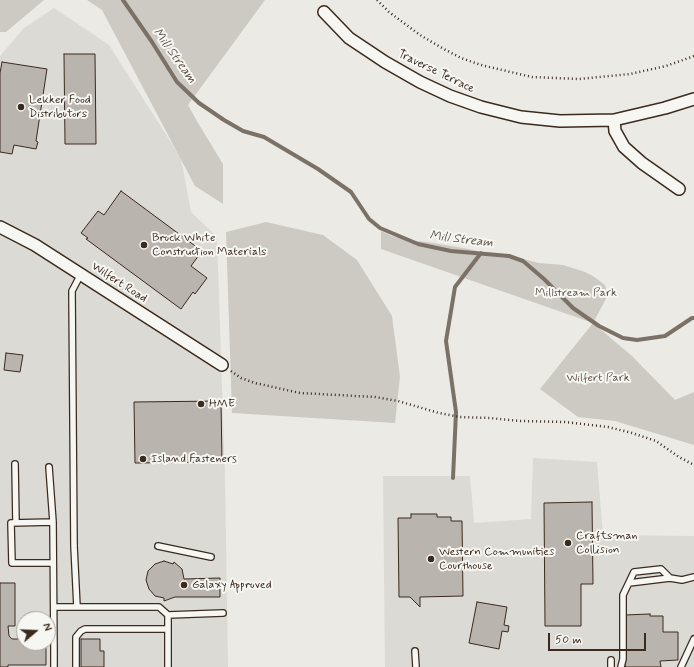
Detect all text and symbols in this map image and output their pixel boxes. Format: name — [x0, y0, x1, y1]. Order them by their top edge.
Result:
water label: Mill Stream — [149, 26, 199, 86]
street label: Traverse Terrace — [395, 47, 477, 97]
place label: Lekker Food Distributors — [29, 93, 91, 121]
marker: Lekker Food Distributors — [16, 102, 26, 112]
water label: Mill Stream — [428, 228, 494, 252]
place label: Brock White Construction Materials — [152, 231, 266, 259]
marker: Brock White Construction Materials — [139, 240, 149, 250]
street label: Wilfert Road — [88, 260, 150, 306]
park label: Millstream Park — [535, 286, 617, 300]
park label: Wilfert Park — [566, 371, 630, 385]
place label: HME — [209, 397, 235, 411]
marker: HME — [196, 399, 206, 409]
place label: Island Fasteners — [151, 452, 237, 466]
marker: Island Fasteners — [138, 454, 148, 464]
place label: Craftsman Collision — [576, 529, 638, 557]
marker: Craftsman Collision — [563, 538, 573, 548]
place label: Western Communities Courthouse — [439, 545, 554, 573]
marker: Western Communities Courthouse — [426, 554, 436, 564]
place label: Galaxy Approved — [192, 578, 272, 592]
marker: Galaxy Approved — [179, 580, 189, 590]
north arrow — [16, 611, 56, 651]
text: N — [39, 622, 54, 633]
scale bar — [550, 625, 648, 651]
text: 50 m — [555, 632, 582, 648]

